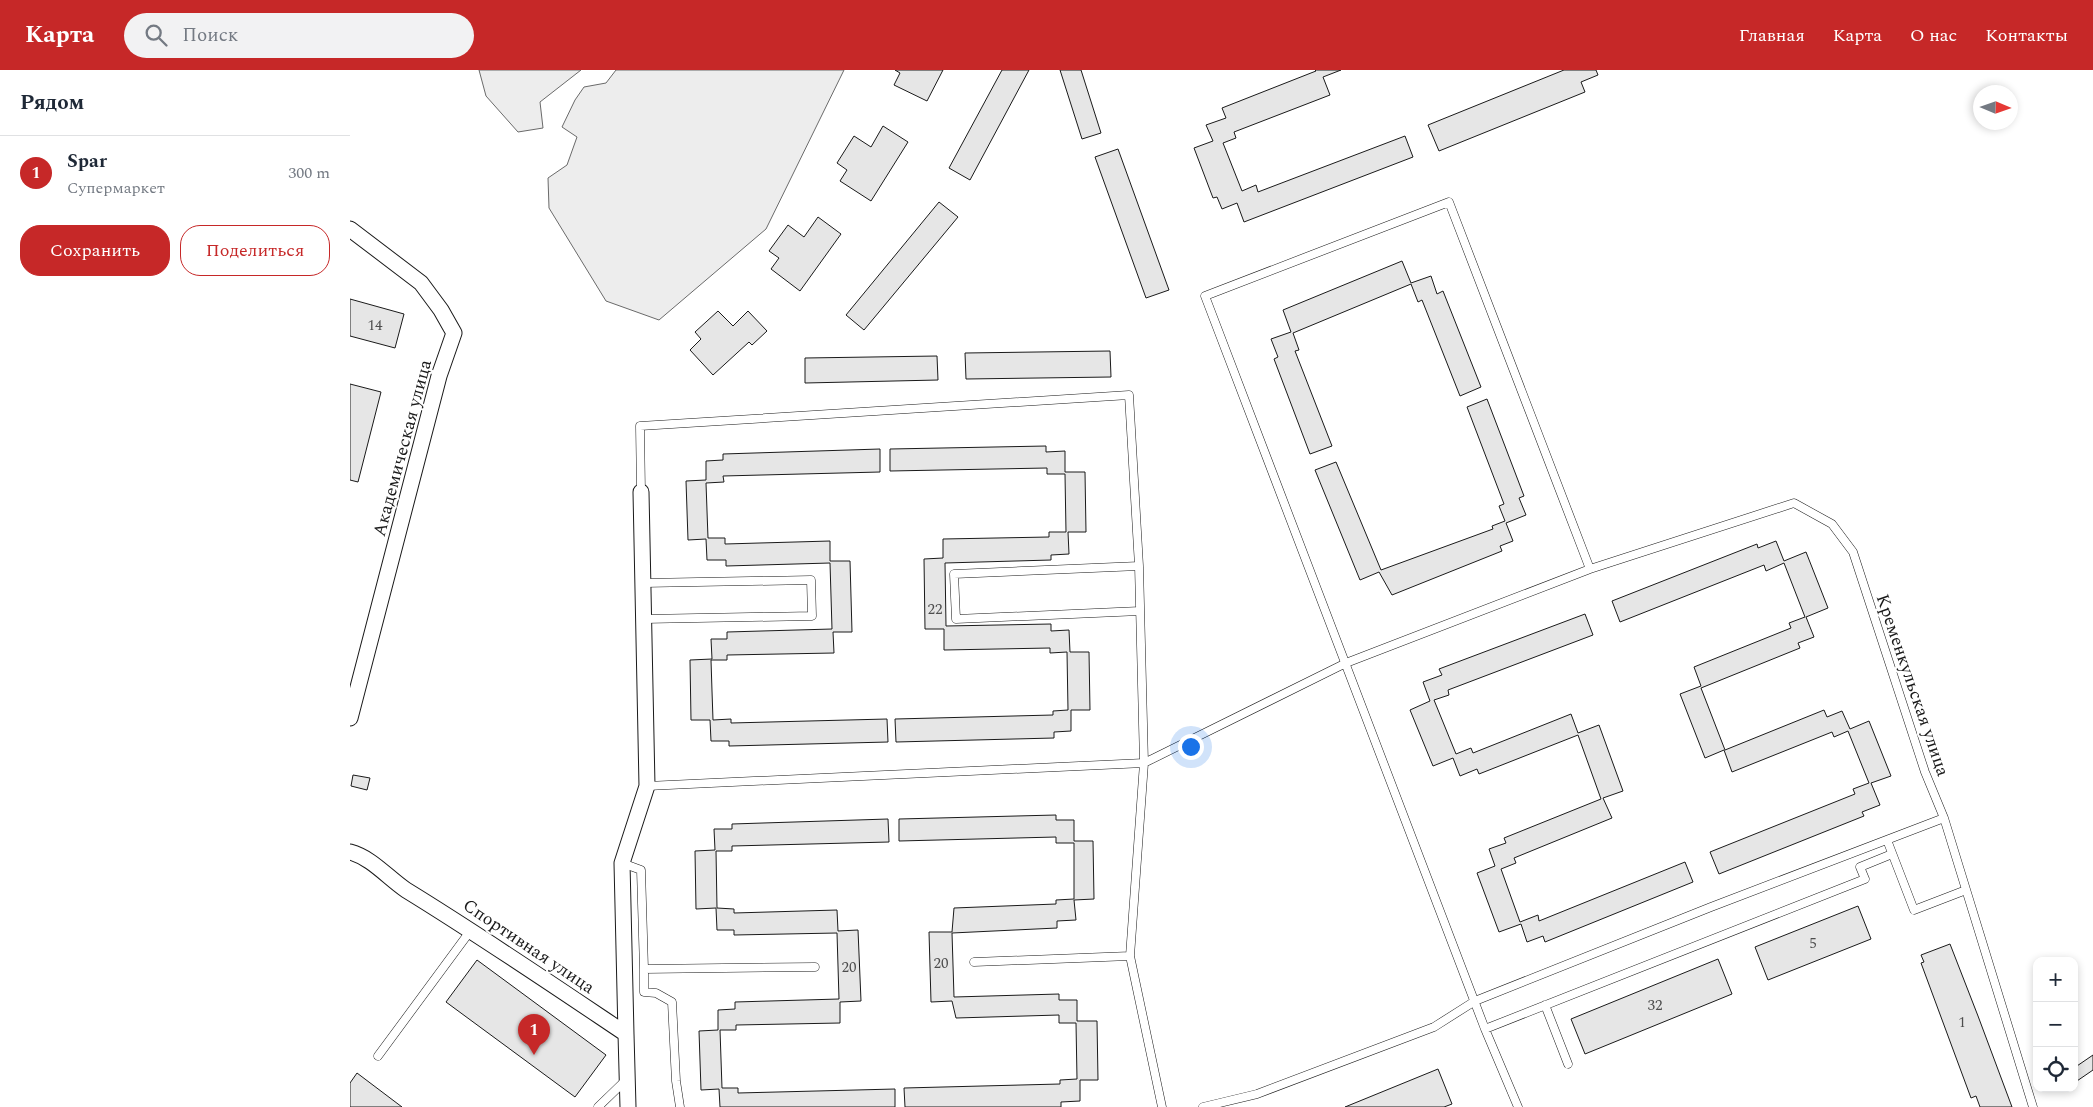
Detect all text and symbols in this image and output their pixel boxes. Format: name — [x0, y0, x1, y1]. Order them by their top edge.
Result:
search box — [124, 13, 474, 58]
text: Карта — [25, 17, 94, 53]
icon: search — [142, 21, 170, 49]
text: Поиск — [182, 21, 238, 50]
text: Главная — [1739, 22, 1805, 49]
text: Карта — [1833, 22, 1882, 49]
text: О нас — [1910, 22, 1957, 49]
text: Контакты — [1985, 22, 2068, 49]
north arrow — [1973, 85, 2018, 130]
text: Рядом — [20, 87, 84, 119]
text: Spar — [67, 147, 107, 176]
text: 1 — [32, 161, 40, 185]
text: 300 m — [288, 161, 330, 185]
text: Супермаркет — [67, 176, 165, 200]
button: Сохранить — [20, 225, 170, 276]
button: Поделиться — [180, 225, 330, 276]
house number: 14 — [367, 314, 383, 337]
street label: Академическая улица — [366, 356, 439, 540]
street label: Кременкульская улица — [1869, 590, 1956, 780]
house number: 22 — [927, 598, 943, 621]
your location — [1178, 734, 1204, 760]
street label: Спортивная улица — [457, 892, 600, 1001]
house number: 5 — [1809, 932, 1817, 955]
house number: 20 — [933, 952, 949, 975]
house number: 20 — [841, 956, 857, 979]
map controls — [2033, 957, 2078, 1092]
button: + — [2033, 957, 2078, 1002]
house number: 32 — [1647, 994, 1663, 1017]
button: − — [2033, 1002, 2078, 1047]
house number: 1 — [1958, 1011, 1966, 1034]
pin: 1 — [518, 1014, 550, 1055]
button: locate — [2033, 1047, 2078, 1092]

